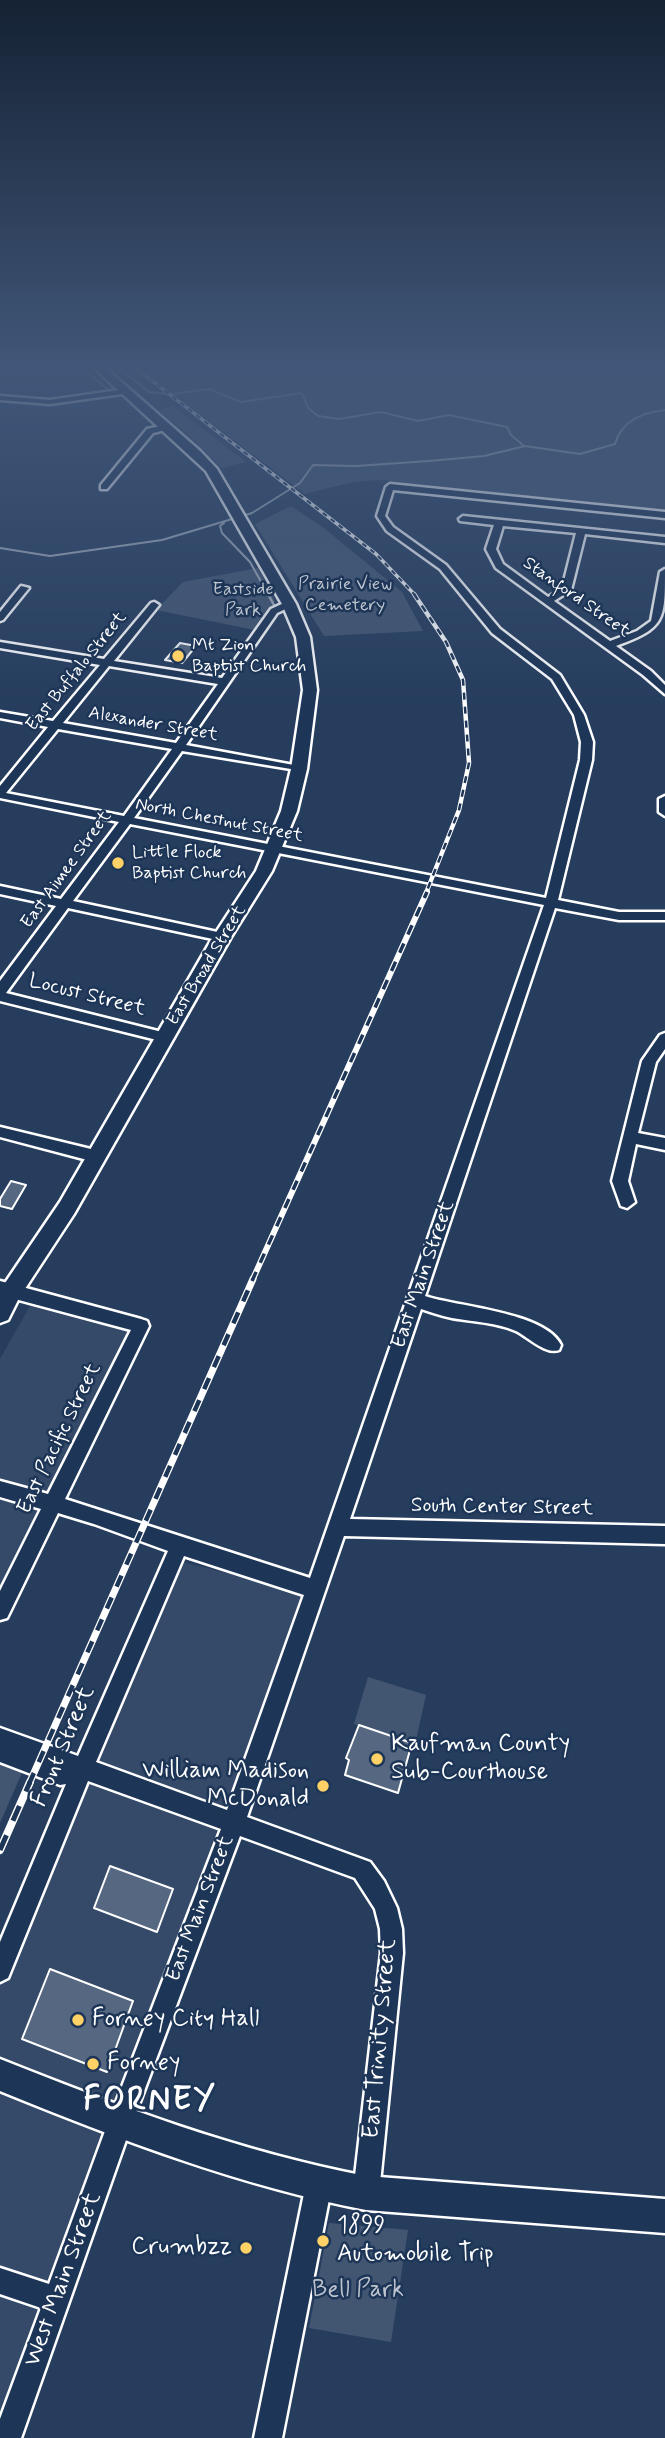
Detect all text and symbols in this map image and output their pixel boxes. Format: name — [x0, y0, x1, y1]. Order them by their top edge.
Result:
street label: Stanford Street — [518, 553, 634, 643]
park label: Prairie View Cemetery — [298, 574, 392, 616]
park label: Eastside Park — [212, 579, 274, 622]
street label: East Buffalo Street — [22, 608, 132, 736]
place label: Mt Zion Baptist Church — [192, 635, 306, 678]
marker: Mt Zion Baptist Church — [170, 648, 186, 664]
street label: Alexander Street — [87, 703, 219, 747]
street label: North Chestnut Street — [133, 794, 305, 848]
street label: East Aimee Street — [17, 807, 117, 933]
place label: Little Flock Baptist Church — [132, 842, 246, 884]
marker: Little Flock Baptist Church — [110, 855, 126, 871]
street label: East Broad Street — [163, 902, 251, 1030]
street label: Locust Street — [26, 969, 148, 1023]
street label: East Main Street — [387, 1198, 461, 1352]
street label: East Pacific Street — [13, 1359, 107, 1519]
street label: South Center Street — [411, 1494, 593, 1522]
street label: Front Street — [26, 1682, 102, 1812]
place label: Kaufman County Sub-Courthouse — [391, 1731, 570, 1787]
marker: Kaufman County Sub-Courthouse — [369, 1751, 385, 1767]
place label: William Madison McDonald — [142, 1758, 309, 1814]
marker: William Madison McDonald — [315, 1778, 331, 1794]
street label: East Main Street — [162, 1832, 240, 1986]
street label: East Trinity Street — [358, 1938, 404, 2140]
place label: Forney City Hall — [92, 2006, 259, 2034]
marker: Forney City Hall — [70, 2012, 86, 2028]
place label: Forney — [107, 2050, 180, 2078]
marker: Forney — [85, 2056, 101, 2072]
district label: FORNEY — [83, 2082, 217, 2122]
street label: West Main Street — [19, 2189, 109, 2371]
place label: 1899 Automobile Trip — [337, 2213, 494, 2269]
marker: 1899 Automobile Trip — [315, 2233, 331, 2249]
place label: Crumbzz — [131, 2234, 232, 2262]
marker: Crumbzz — [238, 2240, 254, 2256]
park label: Bell Park — [312, 2277, 404, 2305]

